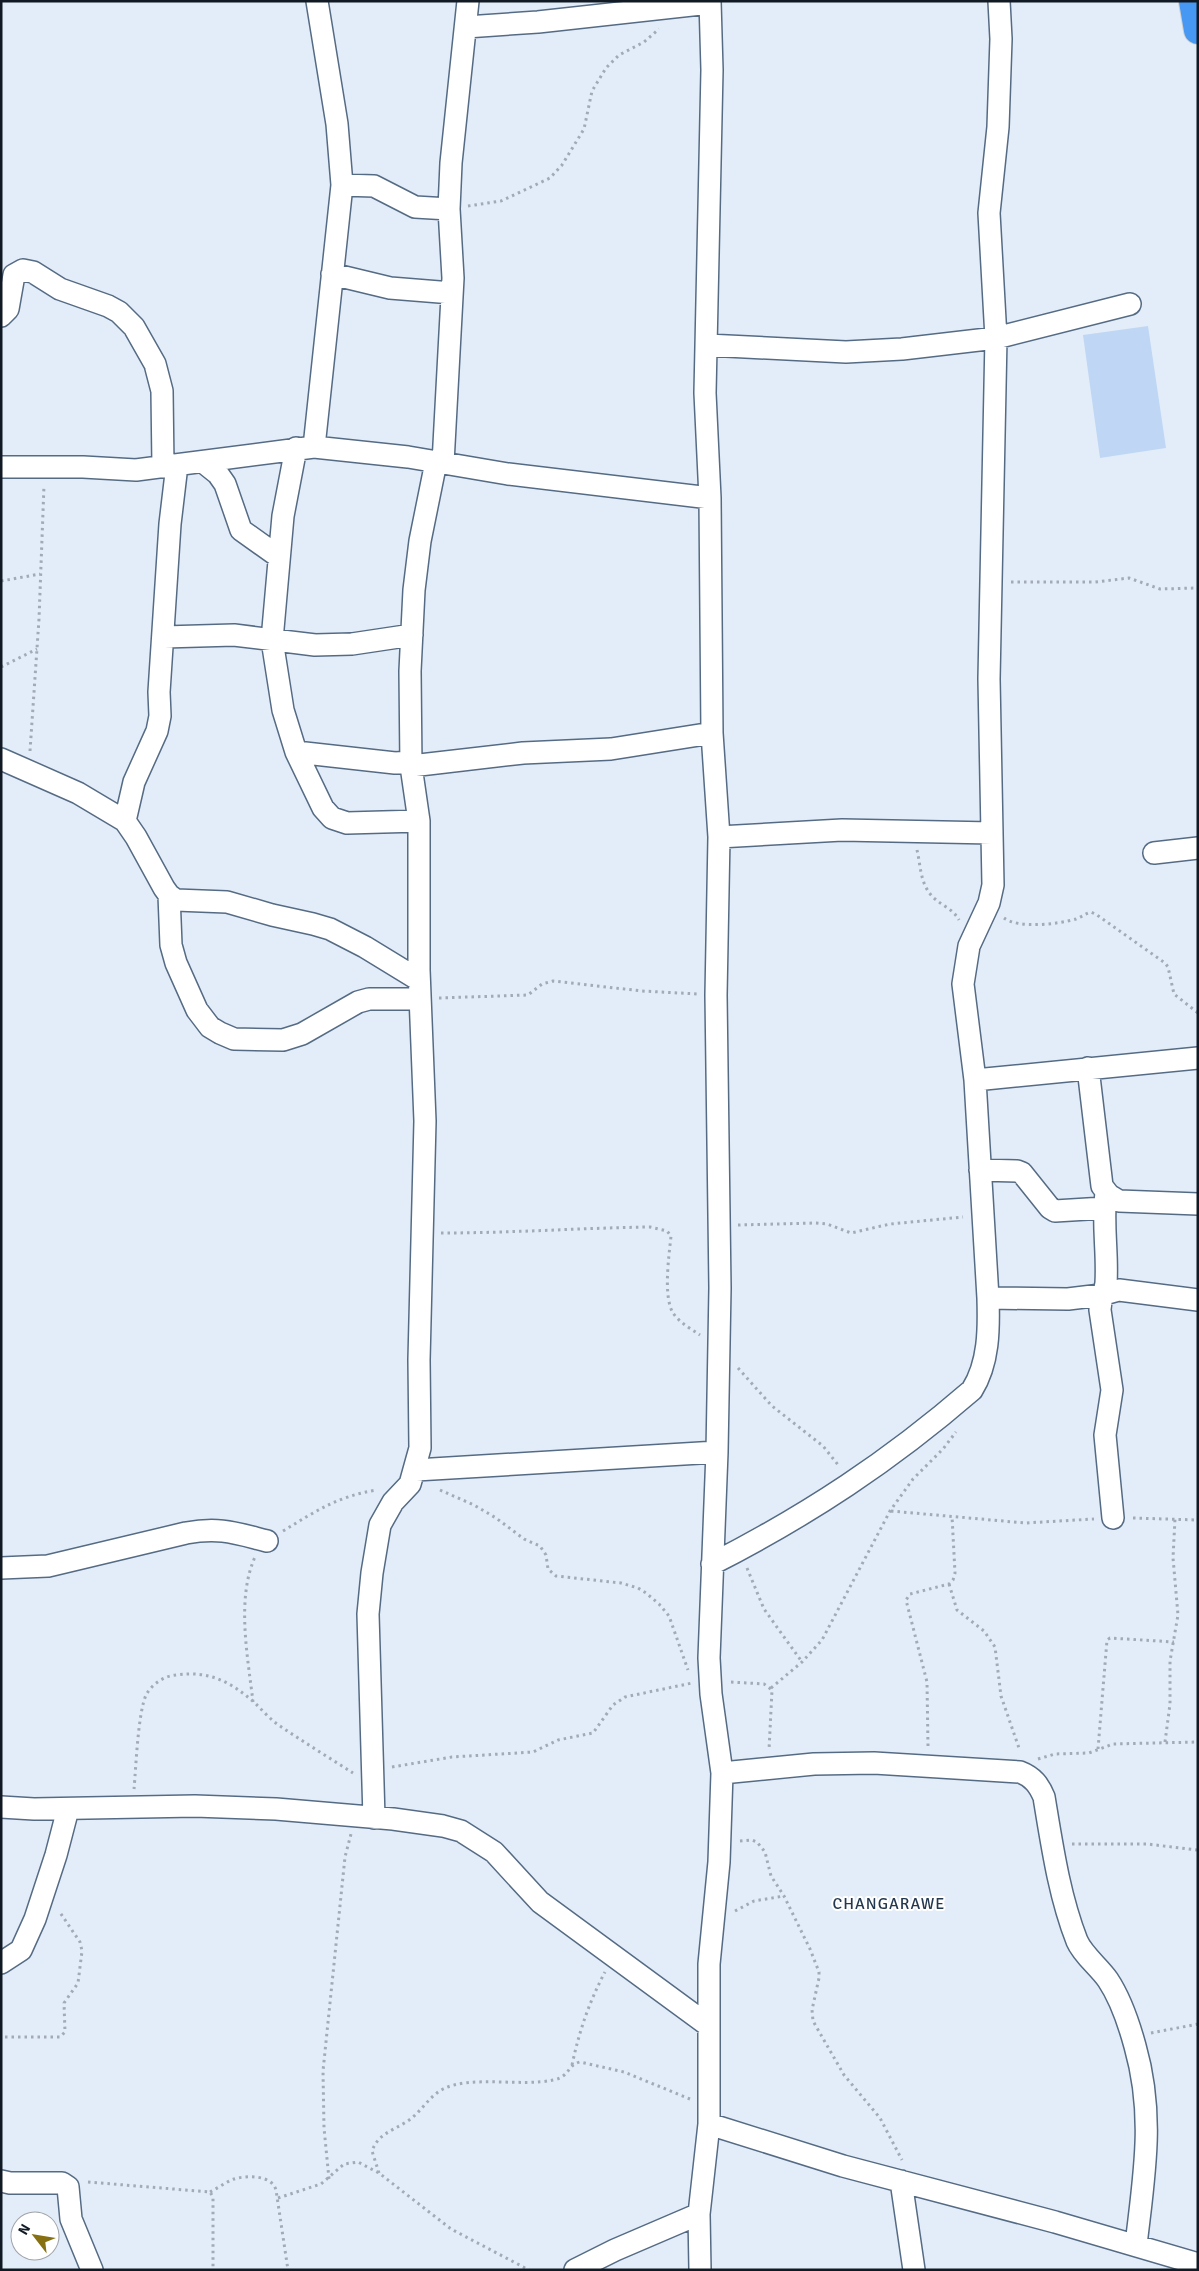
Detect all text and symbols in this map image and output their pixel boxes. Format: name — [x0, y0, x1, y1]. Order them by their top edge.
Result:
district label: CHANGARAWE — [833, 1894, 945, 1914]
north arrow — [10, 2211, 60, 2261]
text: N — [14, 2221, 34, 2238]

